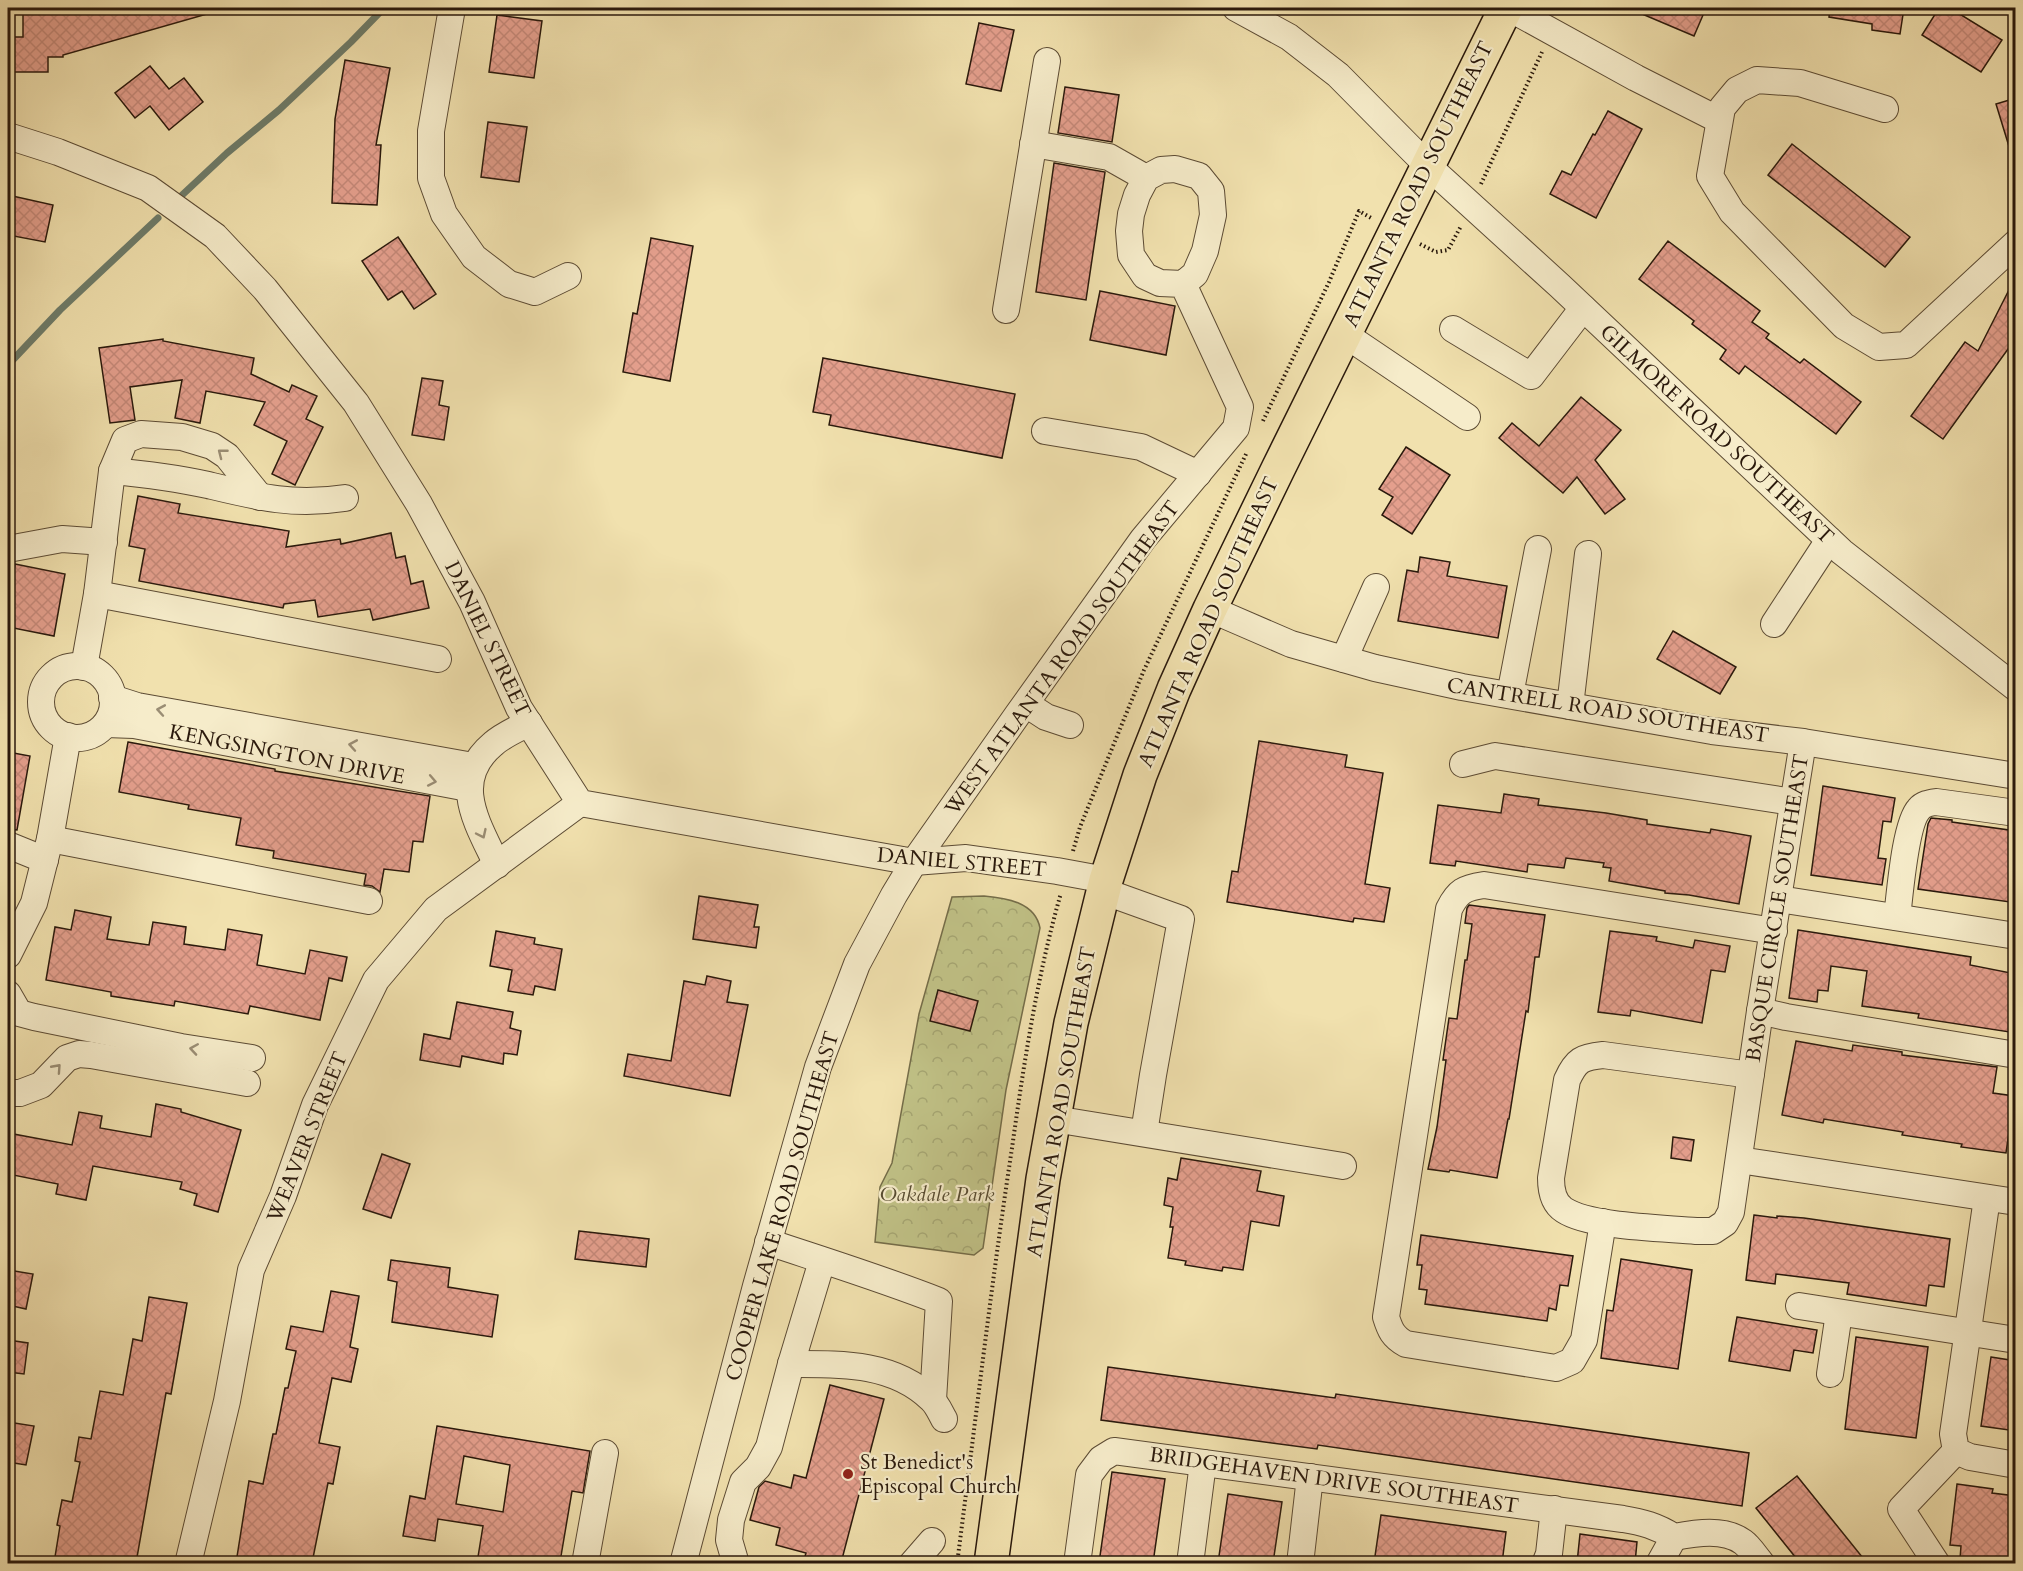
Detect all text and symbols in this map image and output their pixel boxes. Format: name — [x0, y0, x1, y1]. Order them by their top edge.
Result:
street label: ATLANTA ROAD SOUTHEAST — [1336, 36, 1500, 332]
street label: GILMORE ROAD SOUTHEAST — [1593, 318, 1840, 551]
one-way arrow — [217, 449, 228, 460]
street label: ATLANTA ROAD SOUTHEAST — [1131, 473, 1286, 772]
street label: WEST ATLANTA ROAD SOUTHEAST — [938, 495, 1187, 822]
street label: DANIEL STREET — [437, 556, 538, 722]
street label: CANTRELL ROAD SOUTHEAST — [1445, 671, 1771, 750]
one-way arrow — [157, 704, 167, 717]
street label: KENGSINGTON DRIVE — [167, 717, 407, 792]
one-way arrow — [349, 739, 358, 751]
street label: BASQUE CIRCLE SOUTHEAST — [1739, 752, 1816, 1064]
one-way arrow — [426, 774, 436, 787]
one-way arrow — [475, 828, 487, 839]
street label: DANIEL STREET — [876, 841, 1048, 884]
street label: ATLANTA ROAD SOUTHEAST — [1020, 945, 1103, 1260]
street label: COOPER LAKE ROAD SOUTHEAST — [719, 1028, 846, 1384]
one-way arrow — [190, 1043, 199, 1055]
street label: WEAVER STREET — [260, 1048, 355, 1228]
one-way arrow — [50, 1064, 61, 1075]
park label: Oakdale Park — [880, 1180, 995, 1209]
street label: BRIDGEHAVEN DRIVE SOUTHEAST — [1147, 1440, 1520, 1521]
place label: St Benedict's Episcopal Church — [860, 1448, 1018, 1501]
marker: St Benedict's Episcopal Church — [841, 1467, 855, 1481]

